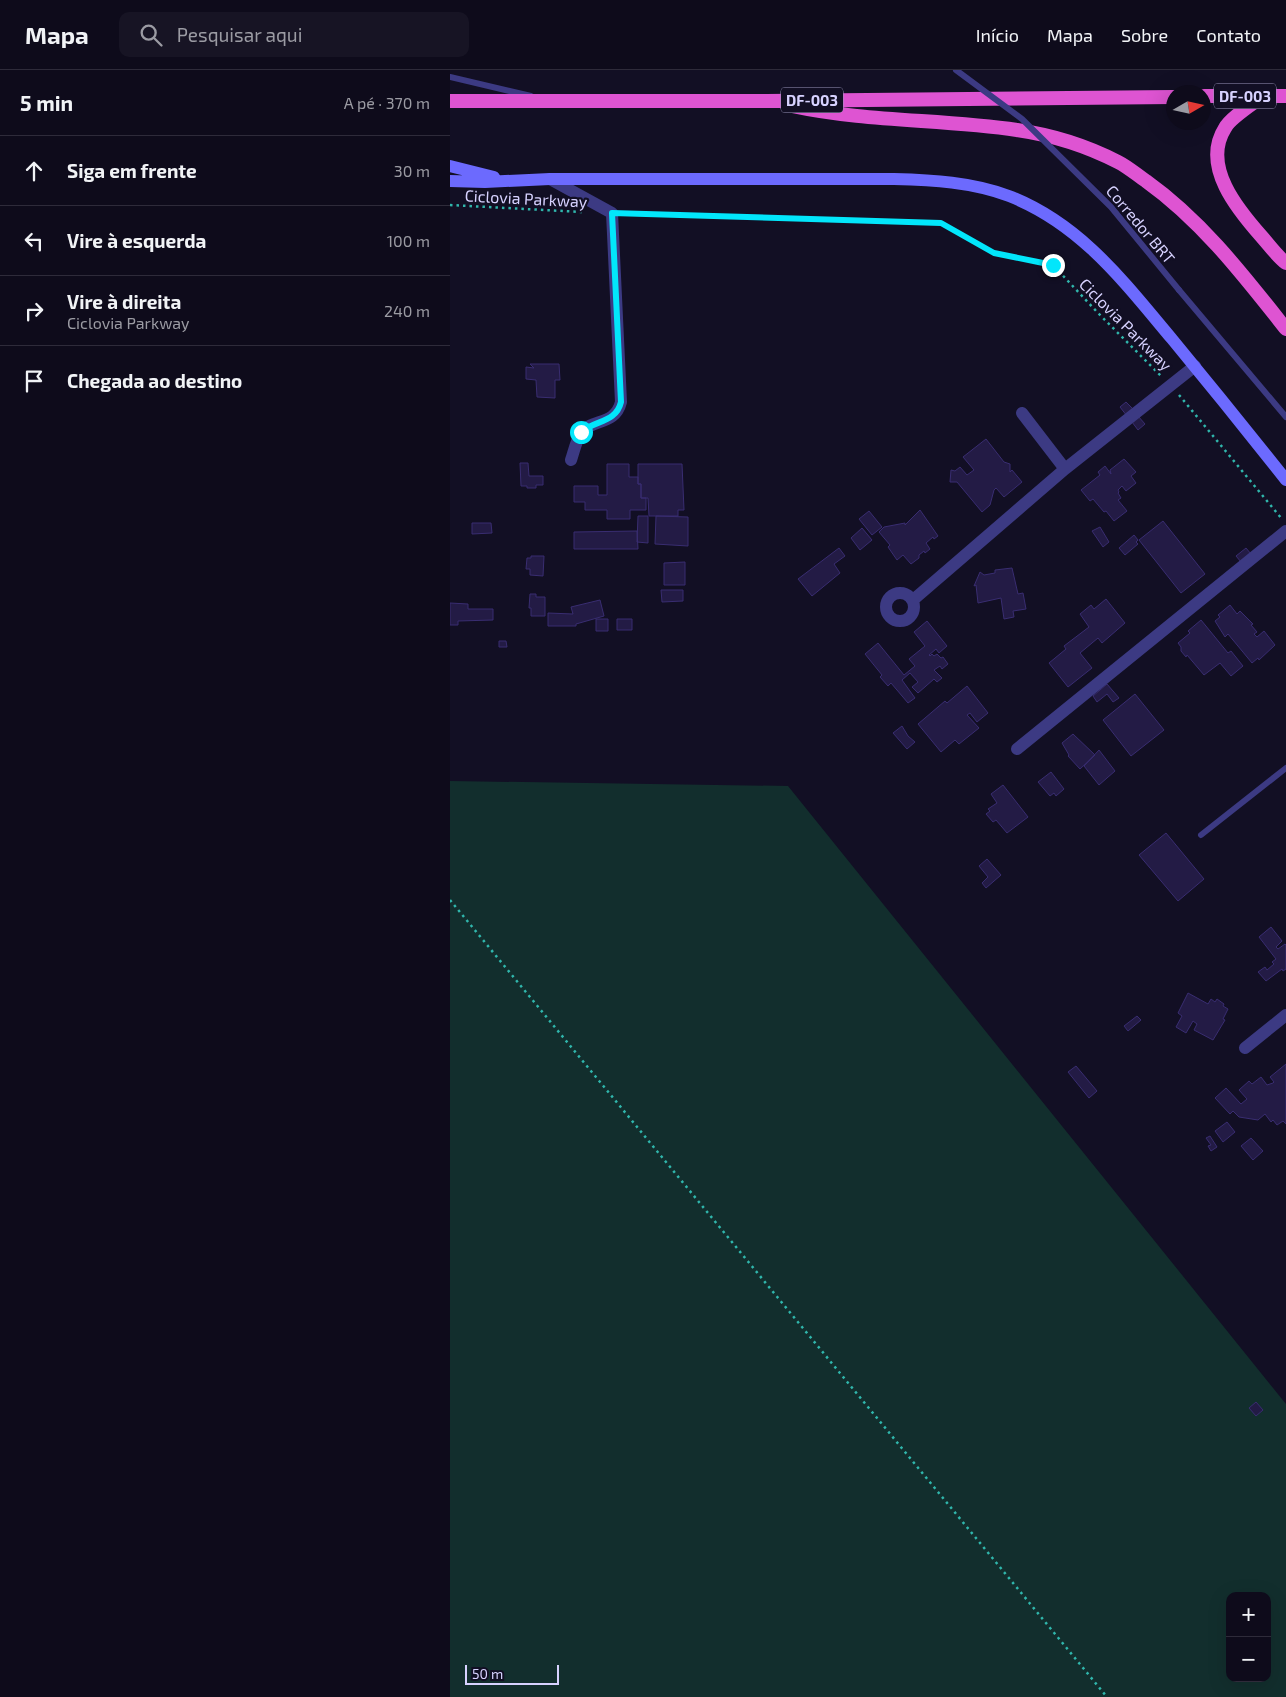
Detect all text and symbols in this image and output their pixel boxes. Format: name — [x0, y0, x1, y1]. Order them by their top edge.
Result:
search box — [119, 12, 469, 57]
text: Mapa — [25, 20, 89, 49]
icon: search — [137, 21, 165, 49]
text: Pesquisar aqui — [177, 23, 302, 46]
text: Início — [976, 24, 1019, 46]
text: Mapa — [1047, 24, 1093, 46]
text: Sobre — [1121, 24, 1168, 46]
text: Contato — [1196, 24, 1261, 46]
road number: DF-003 — [1214, 84, 1276, 108]
north arrow — [1166, 85, 1211, 130]
road number: DF-003 — [781, 88, 843, 112]
text: 5 min — [20, 90, 73, 115]
text: A pé · 370 m — [344, 93, 430, 112]
icon: ahead — [20, 157, 48, 185]
text: Siga em frente — [67, 159, 197, 182]
text: 30 m — [394, 161, 430, 180]
street label: Corredor BRT — [1103, 181, 1179, 267]
street label: Ciclovia Parkway — [464, 185, 588, 211]
icon: left — [20, 227, 48, 255]
text: Vire à esquerda — [67, 229, 206, 252]
text: 100 m — [387, 231, 430, 250]
route end — [1042, 254, 1065, 277]
street label: Ciclovia Parkway — [1076, 274, 1176, 374]
text: Vire à direita — [67, 290, 181, 313]
icon: right — [20, 297, 48, 325]
text: 240 m — [384, 301, 430, 320]
text: Ciclovia Parkway — [67, 313, 190, 332]
icon: arrive — [20, 367, 48, 395]
text: Chegada ao destino — [67, 369, 242, 392]
route start — [570, 421, 593, 444]
map controls — [1226, 1592, 1271, 1682]
button: + — [1226, 1592, 1271, 1637]
button: − — [1226, 1637, 1271, 1682]
scale bar — [465, 1662, 559, 1685]
text: 50 m — [472, 1665, 503, 1682]

